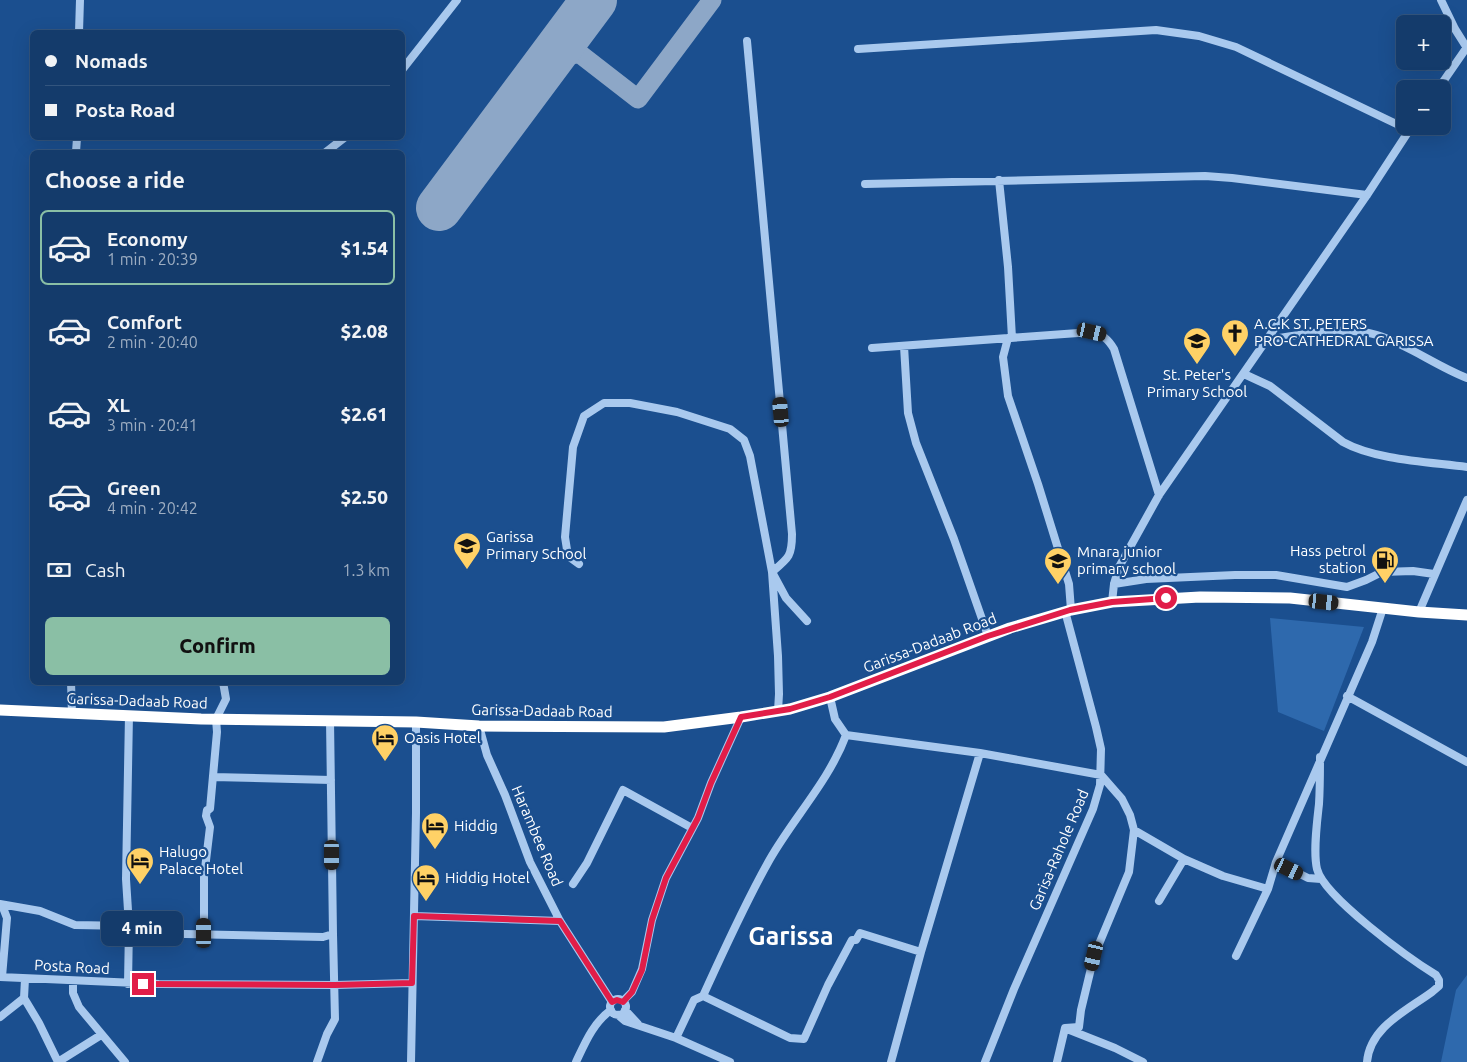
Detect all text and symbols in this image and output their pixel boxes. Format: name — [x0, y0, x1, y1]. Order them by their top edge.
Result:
map controls — [1396, 15, 1451, 135]
button: + — [1396, 15, 1451, 70]
text: Nomads — [75, 50, 148, 72]
button: − — [1396, 80, 1451, 135]
text: Posta Road — [75, 99, 175, 121]
text: Choose a ride — [45, 167, 185, 192]
icon: car — [47, 225, 92, 270]
text: Economy — [107, 228, 188, 250]
text: $1.54 — [340, 237, 388, 259]
text: 1 min · 20:39 — [107, 250, 198, 268]
icon: car — [47, 308, 92, 353]
text: Comfort — [107, 311, 182, 333]
place label: A.C.K ST. PETERS PRO-CATHEDRAL GARISSA — [1254, 315, 1434, 349]
church icon: A.C.K ST. PETERS PRO-CATHEDRAL GARISSA — [1220, 318, 1250, 357]
text: $2.08 — [340, 320, 388, 342]
car — [1075, 321, 1108, 343]
school or university icon: St. Peter's Primary School — [1182, 326, 1212, 365]
text: 2 min · 20:40 — [107, 333, 198, 351]
place label: St. Peter's Primary School — [1147, 366, 1247, 400]
icon: car — [47, 391, 92, 436]
text: XL — [107, 394, 130, 416]
car — [772, 396, 789, 428]
text: $2.61 — [340, 403, 388, 425]
text: 3 min · 20:41 — [107, 416, 198, 434]
icon: car — [47, 474, 92, 519]
text: Green — [107, 477, 161, 499]
text: $2.50 — [340, 486, 388, 508]
text: 4 min · 20:42 — [107, 499, 198, 517]
place label: Garissa Primary School — [486, 528, 587, 562]
school or university icon: Garissa Primary School — [452, 531, 482, 570]
place label: Hass petrol station — [1290, 542, 1366, 576]
place label: Mnara junior primary school — [1077, 543, 1176, 577]
fuel station icon: Hass petrol station — [1370, 545, 1400, 584]
school or university icon: Mnara junior primary school — [1043, 546, 1073, 585]
icon: cash — [45, 556, 73, 584]
text: Cash — [85, 559, 126, 581]
text: 1.3 km — [342, 561, 390, 579]
route start — [1155, 587, 1177, 609]
car — [1308, 593, 1339, 611]
street label: Garissa-Dadaab Road — [861, 609, 999, 676]
button: Confirm — [45, 617, 390, 675]
street label: Garissa-Dadaab Road — [66, 690, 208, 711]
street label: Garissa-Dadaab Road — [471, 701, 613, 720]
hotel icon: Oasis Hotel — [370, 723, 400, 762]
place label: Oasis Hotel — [404, 729, 481, 746]
street label: Harambee Road — [509, 783, 566, 889]
street label: Garisa-Rahole Road — [1025, 787, 1092, 913]
hotel icon: Hiddig — [420, 811, 450, 850]
place label: Hiddig — [454, 817, 498, 834]
car — [324, 840, 339, 870]
place label: Halugo Palace Hotel — [159, 843, 243, 877]
hotel icon: Halugo Palace Hotel — [125, 846, 155, 885]
car — [1272, 856, 1305, 882]
hotel icon: Hiddig Hotel — [411, 863, 441, 902]
place label: Hiddig Hotel — [445, 869, 530, 886]
callout: 4 min — [102, 912, 184, 946]
car — [196, 918, 211, 948]
text: 4 min — [122, 919, 162, 937]
district label: Garissa — [748, 922, 834, 950]
car — [1083, 940, 1104, 972]
street label: Posta Road — [34, 956, 110, 977]
route end — [132, 973, 154, 995]

